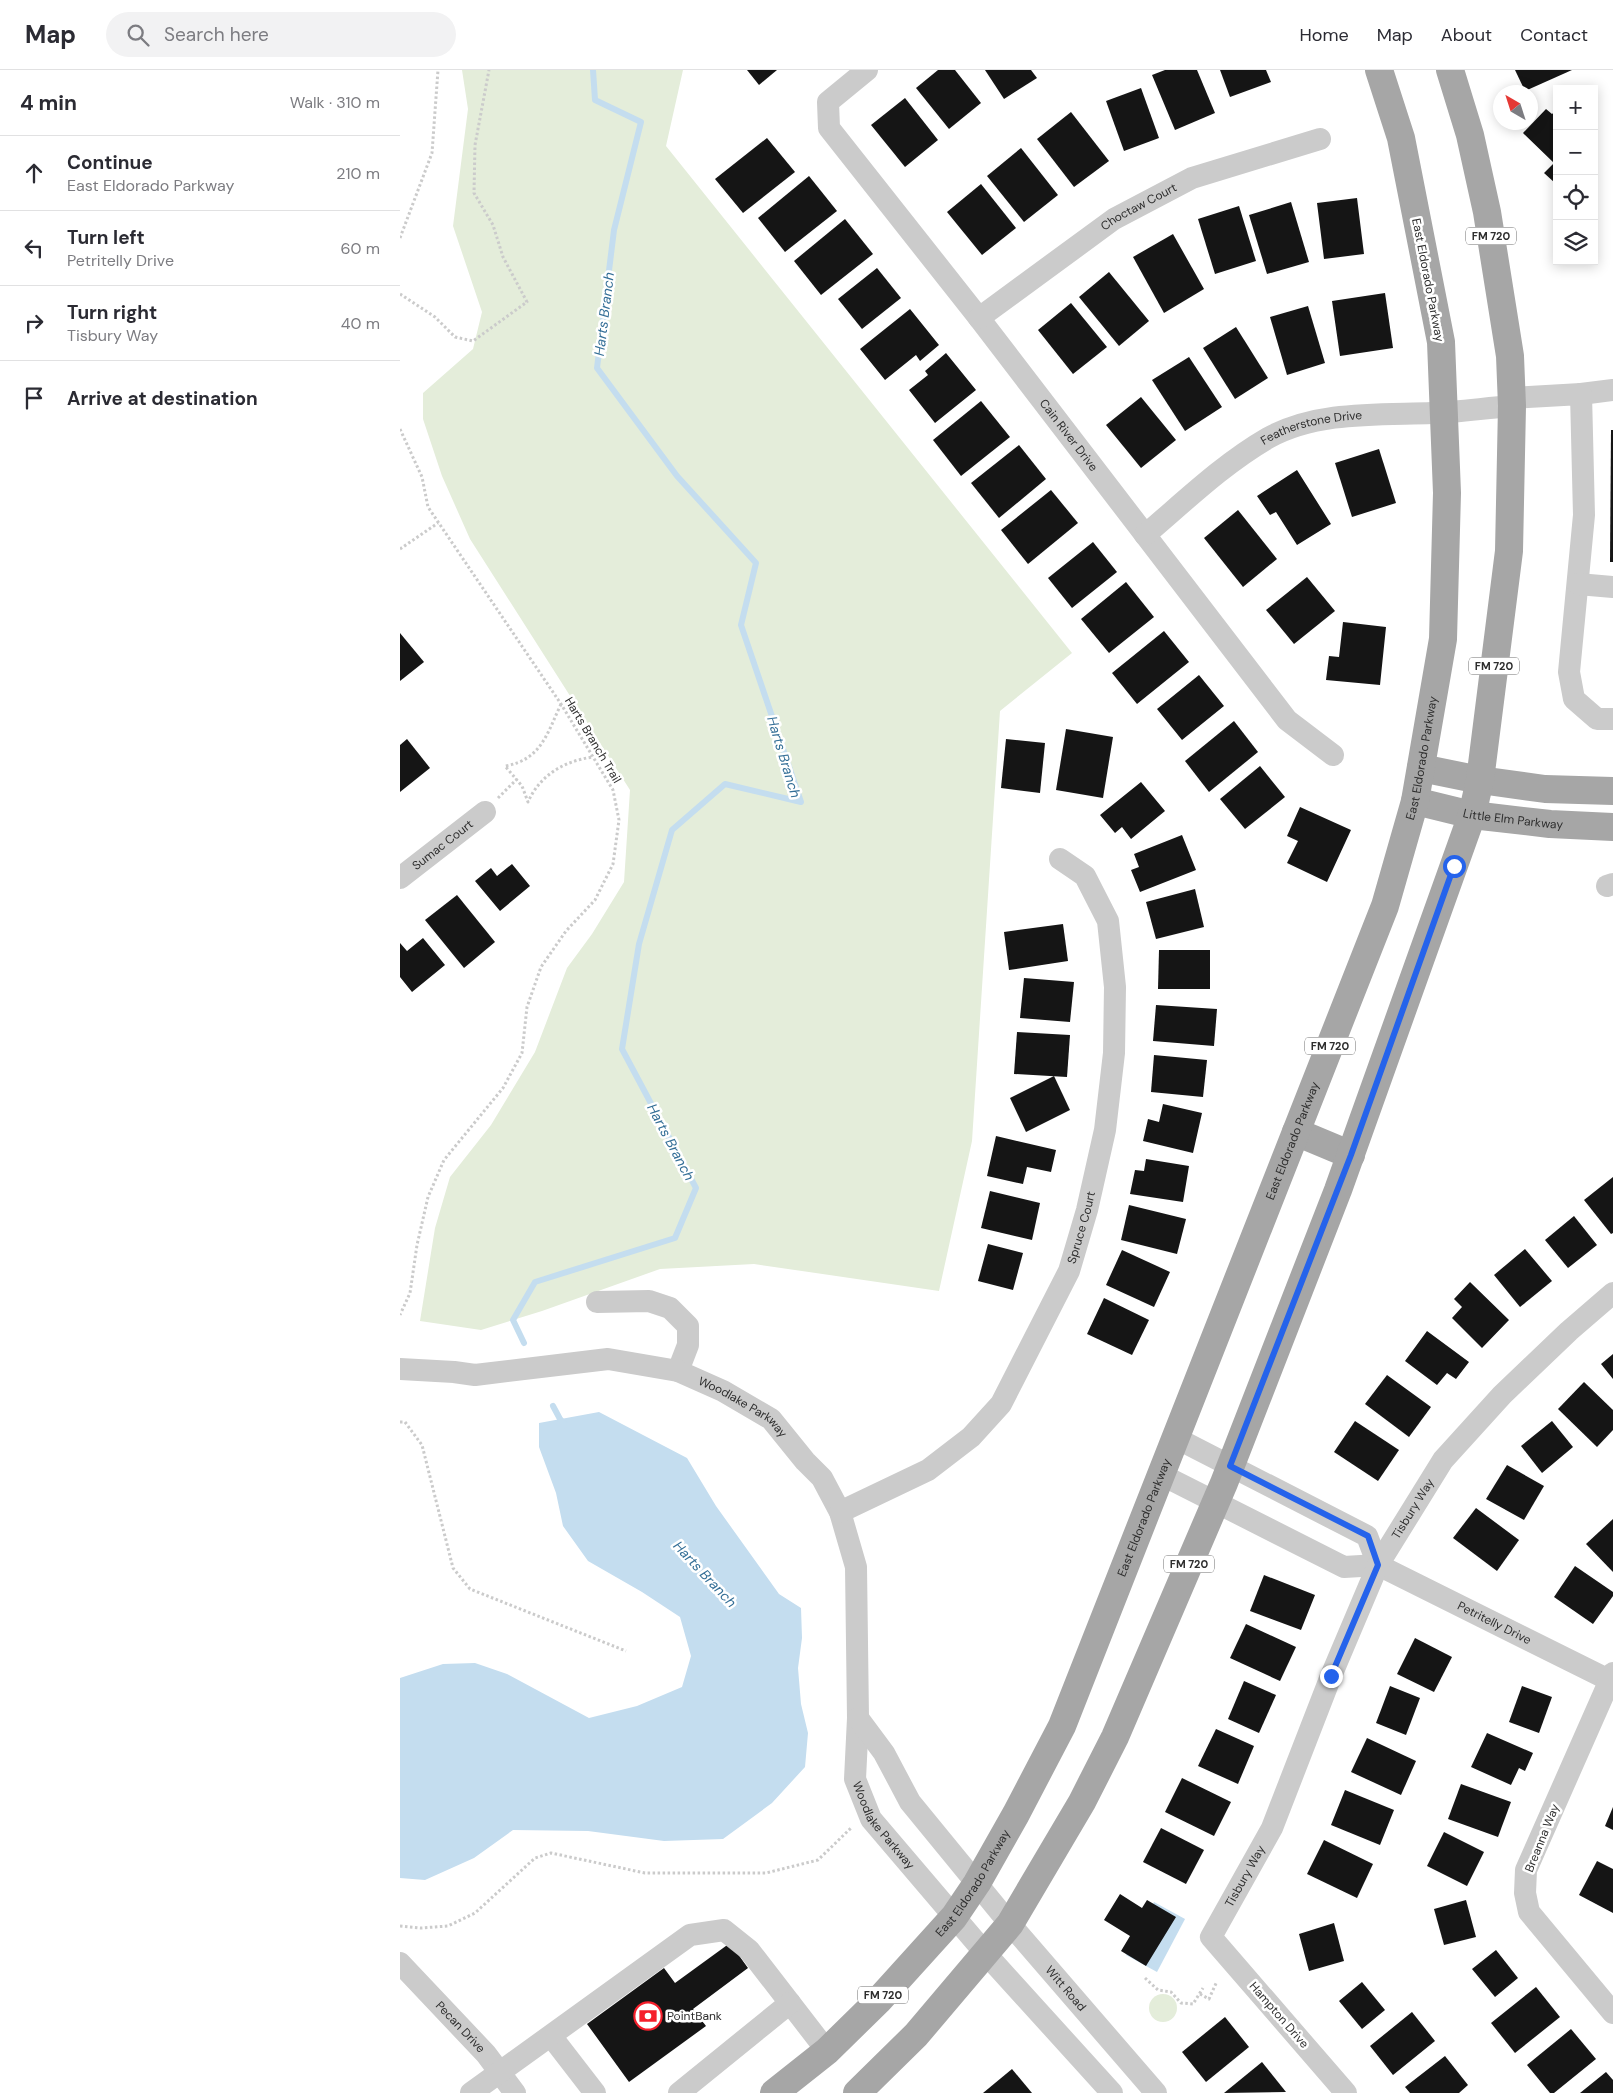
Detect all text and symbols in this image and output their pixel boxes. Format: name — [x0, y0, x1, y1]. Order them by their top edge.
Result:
search box — [106, 12, 456, 57]
text: Map — [25, 19, 76, 50]
icon: search — [124, 21, 152, 49]
text: Search here — [164, 22, 269, 47]
text: Home — [1299, 23, 1349, 47]
text: Map — [1377, 23, 1413, 47]
text: About — [1441, 23, 1492, 47]
text: Contact — [1520, 23, 1588, 47]
north arrow — [1493, 85, 1538, 130]
map controls — [1553, 85, 1598, 265]
button: + — [1553, 85, 1598, 130]
text: 4 min — [20, 89, 77, 117]
text: Walk · 310 m — [290, 92, 380, 113]
button: − — [1553, 130, 1598, 175]
text: Continue — [67, 150, 153, 175]
icon: ahead — [20, 159, 48, 187]
text: 210 m — [336, 163, 380, 184]
text: East Eldorado Parkway — [67, 175, 234, 196]
button: locate — [1553, 175, 1598, 220]
street label: Choctaw Court — [1097, 179, 1180, 234]
street label: East Eldorado Parkway — [1408, 217, 1448, 343]
button: layers — [1553, 220, 1598, 265]
text: Turn left — [67, 225, 145, 250]
road number: FM 720 — [1466, 228, 1516, 245]
icon: left — [20, 234, 48, 262]
text: 60 m — [340, 238, 380, 259]
text: Petritelly Drive — [67, 250, 174, 271]
water label: Harts Branch — [590, 271, 618, 357]
text: Turn right — [67, 300, 157, 325]
icon: right — [20, 309, 48, 337]
text: 40 m — [341, 313, 380, 334]
text: Tisbury Way — [67, 325, 158, 346]
icon: arrive — [20, 384, 48, 412]
text: Arrive at destination — [67, 386, 258, 411]
street label: Cain River Drive — [1036, 396, 1102, 475]
street label: Featherstone Drive — [1258, 407, 1363, 449]
road number: FM 720 — [1469, 658, 1519, 674]
street label: Harts Branch Trail — [561, 694, 625, 786]
street label: East Eldorado Parkway — [1402, 694, 1441, 822]
water label: Harts Branch — [763, 714, 805, 800]
street label: Little Elm Parkway — [1461, 805, 1564, 833]
street label: Sumac Court — [409, 816, 477, 874]
route start — [1443, 855, 1466, 878]
road number: FM 720 — [1305, 1038, 1355, 1054]
street label: East Eldorado Parkway — [1262, 1079, 1323, 1202]
water label: Harts Branch — [643, 1101, 699, 1183]
street label: Spruce Court — [1064, 1189, 1099, 1266]
street label: Woodlake Parkway — [696, 1373, 791, 1441]
street label: East Eldorado Parkway — [1114, 1456, 1175, 1579]
street label: Tisbury Way — [1388, 1475, 1438, 1542]
water label: Harts Branch — [670, 1537, 740, 1611]
road number: FM 720 — [1164, 1556, 1214, 1572]
street label: Petritelly Drive — [1455, 1598, 1534, 1648]
route end — [1320, 1665, 1343, 1688]
street label: Woodlake Parkway — [849, 1779, 919, 1873]
street label: Breanna Way — [1521, 1801, 1563, 1875]
street label: East Eldorado Parkway — [932, 1826, 1014, 1940]
street label: Tisbury Way — [1221, 1842, 1269, 1910]
street label: Witt Road — [1042, 1962, 1090, 2015]
street label: Hampton Drive — [1246, 1978, 1312, 2052]
road number: FM 720 — [858, 1986, 908, 2004]
street label: Pecan Drive — [432, 1998, 489, 2056]
bank icon: PointBank — [633, 2001, 663, 2031]
place label: PointBank — [667, 2008, 722, 2024]

